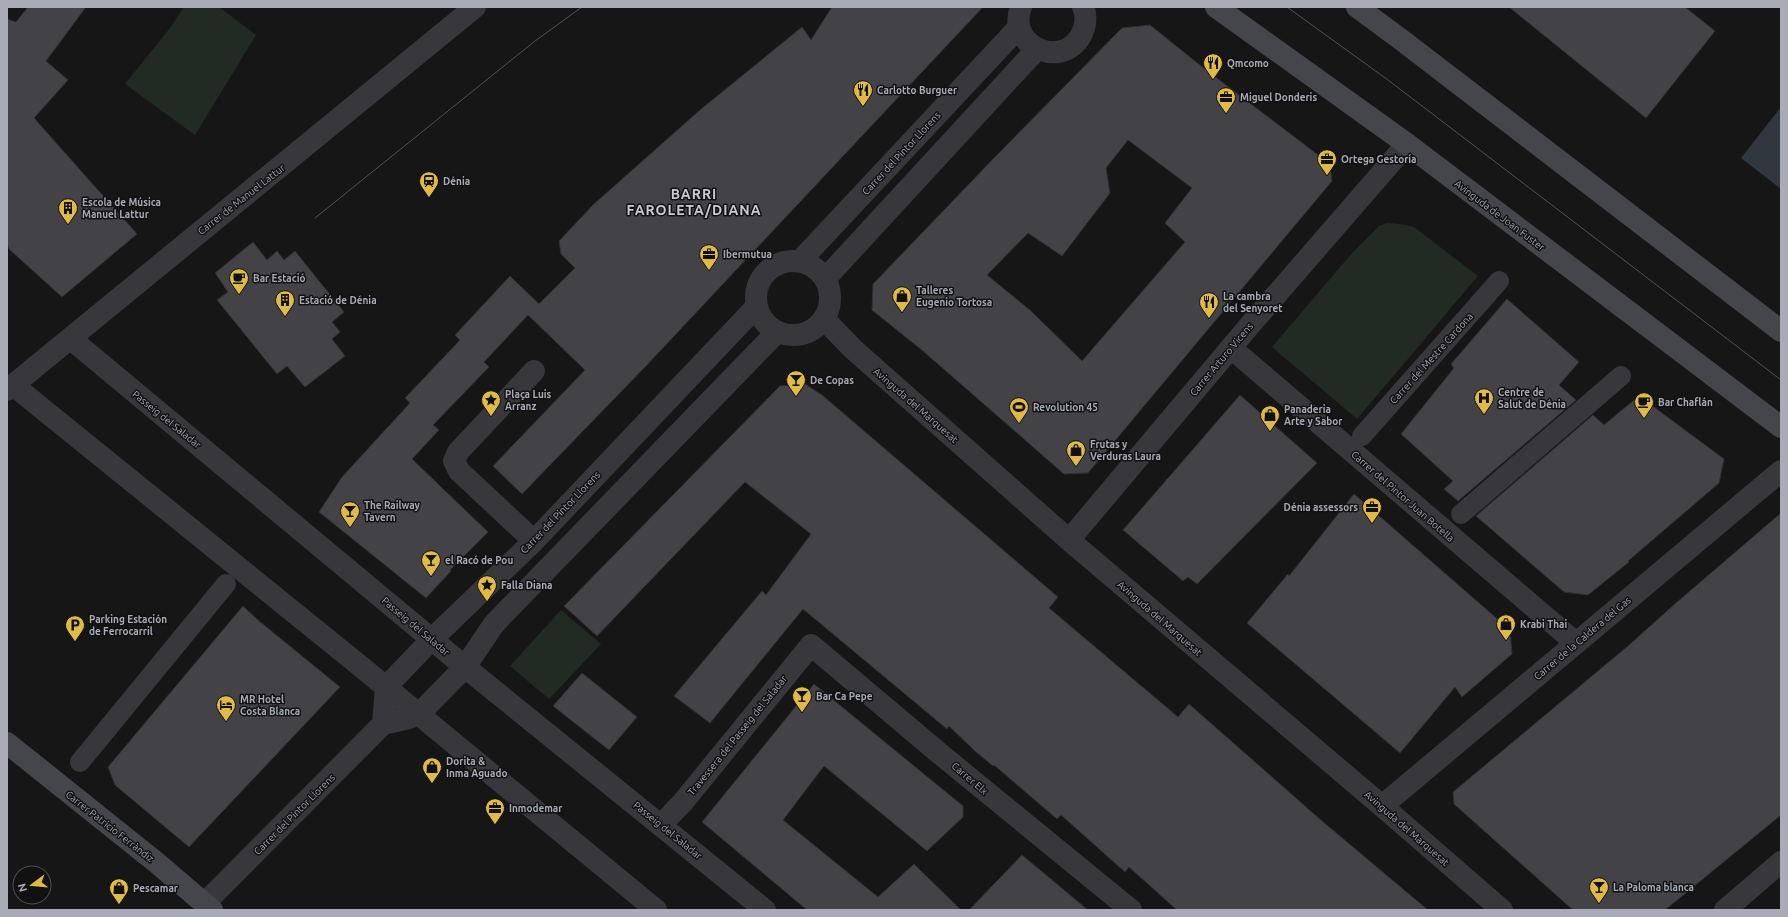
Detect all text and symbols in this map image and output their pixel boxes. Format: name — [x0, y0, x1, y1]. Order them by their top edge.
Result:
restaurant icon: Qmcomo — [1202, 52, 1224, 80]
place label: Qmcomo — [1227, 58, 1269, 69]
restaurant icon: Carlotto Burguer — [852, 79, 874, 107]
place label: Carlotto Burguer — [877, 85, 958, 96]
office icon: Miguel Donderis — [1215, 86, 1237, 114]
place label: Miguel Donderis — [1240, 92, 1317, 103]
street label: Carrer del Pintor Llorens — [860, 110, 943, 197]
office icon: Ortega Gestoría — [1316, 148, 1338, 176]
place label: Ortega Gestoría — [1341, 153, 1416, 165]
street label: Carrer de Manuel Lattur — [196, 162, 287, 237]
station icon: Dénia — [418, 170, 440, 198]
place label: Dénia — [443, 176, 470, 187]
street label: Avinguda de Joan Fuster — [1452, 178, 1547, 253]
district label: BARRI FAROLETA/DIANA — [626, 186, 762, 218]
place label: Escola de Música Manuel Lattur — [82, 196, 161, 220]
building icon: Escola de Música Manuel Lattur — [57, 197, 79, 225]
office icon: Ibermutua — [698, 243, 720, 271]
place label: Ibermutua — [723, 249, 772, 260]
cafe icon: Bar Estació — [228, 267, 250, 295]
place label: Bar Estació — [253, 273, 306, 284]
shop icon: Talleres Eugenio Tortosa — [891, 285, 913, 313]
place label: Talleres Eugenio Tortosa — [916, 285, 992, 308]
building icon: Estació de Dénia — [274, 289, 296, 317]
restaurant icon: La cambra del Senyoret — [1198, 291, 1220, 319]
place label: La cambra del Senyoret — [1223, 291, 1283, 314]
place label: Estació de Dénia — [299, 295, 377, 306]
street label: Carrer del Mestre Cardona — [1388, 311, 1475, 406]
street label: Carrer Arturo Vicens — [1188, 321, 1255, 398]
street label: Avinguda del Marquesat — [871, 366, 960, 445]
bar icon: De Copas — [785, 369, 807, 397]
place label: De Copas — [810, 375, 854, 386]
hospital icon: Centre de Salut de Dénia — [1473, 387, 1495, 415]
place label: Centre de Salut de Dénia — [1498, 387, 1566, 410]
street label: Passeig del Saladar — [130, 388, 203, 451]
place icon: Plaça Luis Arranz — [480, 389, 502, 417]
place label: Plaça Luis Arranz — [505, 389, 552, 412]
cafe icon: Bar Chaflán — [1633, 391, 1655, 419]
sports icon: Revolution 45 — [1008, 396, 1030, 424]
place label: Bar Chaflán — [1658, 396, 1713, 408]
place label: Revolution 45 — [1033, 402, 1098, 413]
shop icon: Panaderia Arte y Sabor — [1259, 404, 1281, 432]
place label: Panaderia Arte y Sabor — [1284, 404, 1343, 427]
shop icon: Frutas y Verduras Laura — [1065, 439, 1087, 467]
place label: Frutas y Verduras Laura — [1090, 439, 1161, 462]
street label: Carrer del Pintor Juan Botella — [1349, 449, 1456, 544]
street label: Carrer del Pintor Llorens — [518, 469, 602, 556]
office icon: Dénia assessors — [1361, 496, 1383, 524]
bar icon: The Railway Tavern — [339, 500, 361, 528]
place label: The Railway Tavern — [364, 500, 421, 523]
place label: Dénia assessors — [1284, 502, 1358, 513]
bar icon: el Racó de Pou — [420, 549, 442, 577]
place label: el Racó de Pou — [445, 555, 513, 566]
place icon: Falla Diana — [476, 574, 498, 602]
street label: Avinguda del Marquesat — [1115, 579, 1204, 658]
place label: Falla Diana — [501, 580, 553, 591]
street label: Passeig del Saladar — [380, 595, 452, 658]
street label: Carrer de la Caldera del Gas — [1532, 595, 1633, 682]
shop icon: Krabi Thai — [1495, 613, 1517, 641]
parking icon: Parking Estación de Ferrocarril — [64, 614, 86, 642]
place label: Parking Estación de Ferrocarril — [89, 614, 167, 637]
place label: Krabi Thai — [1520, 619, 1568, 630]
street label: Travessera del Passeig del Saladar — [686, 673, 789, 798]
bar icon: Bar Ca Pepe — [791, 685, 813, 713]
place label: Bar Ca Pepe — [816, 691, 873, 702]
hotel icon: MR Hotel Costa Blanca — [215, 694, 237, 722]
place label: MR Hotel Costa Blanca — [240, 694, 300, 717]
shop icon: Dorita & Inma Aguado — [421, 756, 443, 784]
place label: Dorita & Inma Aguado — [446, 756, 507, 779]
street label: Carrer Elx — [949, 760, 990, 797]
street label: Carrer del Pintor Llorens — [252, 772, 337, 857]
street label: Carrer Patricio Ferràndiz — [63, 789, 156, 865]
street label: Avinguda del Marquesat — [1362, 789, 1451, 868]
office icon: Inmodemar — [484, 797, 506, 825]
street label: Passeig del Saladar — [631, 799, 704, 862]
place label: Inmodemar — [509, 803, 563, 814]
north arrow — [12, 865, 52, 905]
bar icon: La Paloma blanca — [1588, 876, 1610, 904]
shop icon: Pescamar — [108, 877, 130, 905]
text: N — [15, 882, 29, 893]
place label: La Paloma blanca — [1613, 882, 1694, 893]
place label: Pescamar — [133, 883, 179, 894]

